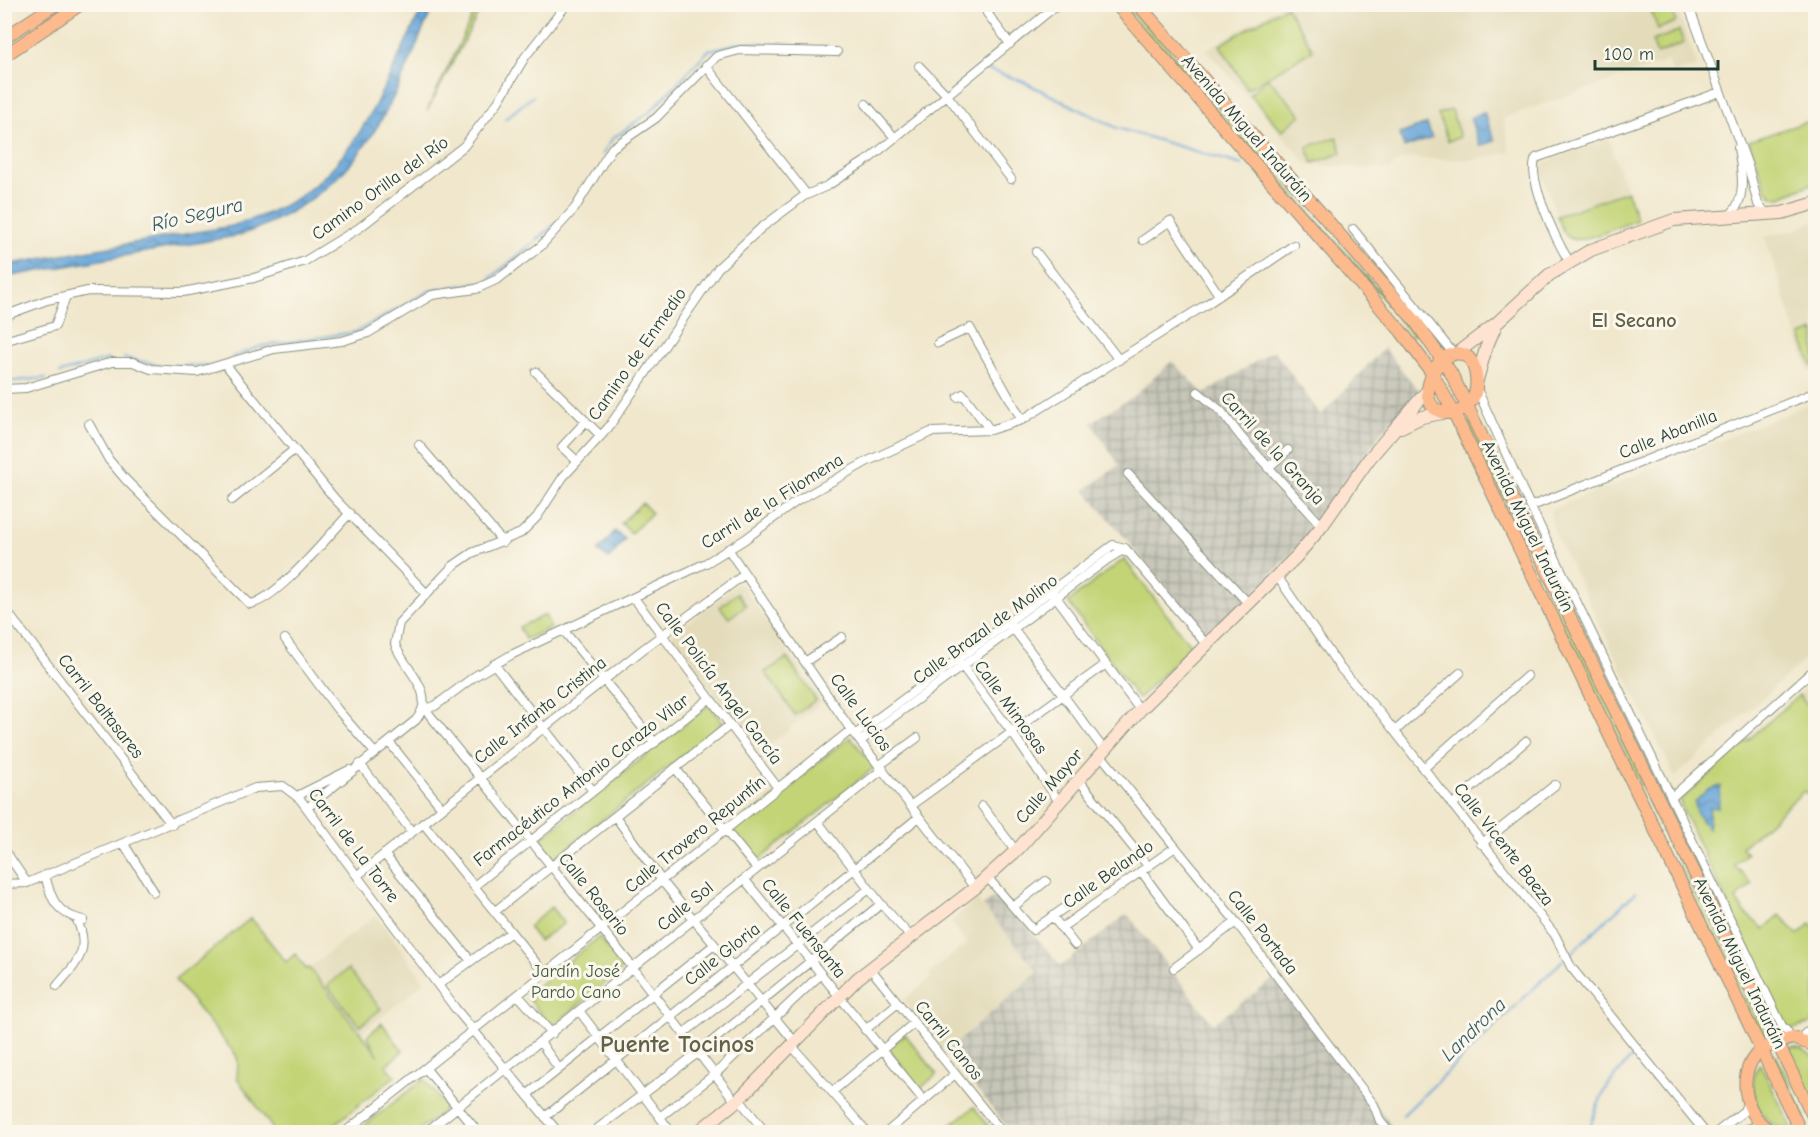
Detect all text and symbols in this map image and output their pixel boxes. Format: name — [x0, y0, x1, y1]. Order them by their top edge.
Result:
scale bar — [1595, 33, 1718, 71]
text: 100 m — [1604, 44, 1654, 65]
street label: Avenida Miguel Induráin — [1177, 50, 1316, 206]
street label: Camino Orilla del Río — [308, 132, 453, 245]
water label: Río Segura — [149, 193, 245, 236]
street label: Camino de Enmedio — [584, 284, 691, 425]
district label: El Secano — [1591, 309, 1677, 332]
street label: Carril de la Granja — [1216, 387, 1329, 509]
street label: Calle Abanilla — [1616, 405, 1720, 464]
street label: Avenida Miguel Induráin — [1477, 437, 1578, 615]
street label: Carril de la Filomena — [697, 449, 847, 554]
street label: Calle Brazal de Molino — [909, 570, 1062, 689]
street label: Calle Policía Angel García — [651, 598, 787, 769]
street label: Carril Baltasares — [53, 650, 148, 763]
street label: Calle Infanta Cristina — [470, 652, 611, 769]
street label: Calle Mimosas — [970, 656, 1052, 758]
street label: Calle Lucios — [825, 669, 896, 755]
street label: Farmacéutico Antonio Carazo Vilar — [469, 689, 694, 871]
street label: Calle Mayor — [1011, 744, 1088, 828]
street label: Calle Trovero Repuntín — [621, 771, 770, 898]
street label: Calle Vicente Baeza — [1449, 779, 1558, 910]
street label: Carril de La Torre — [304, 784, 403, 907]
street label: Calle Belando — [1059, 835, 1158, 913]
street label: Calle Rosario — [554, 849, 633, 940]
street label: Calle Fuensanta — [757, 874, 850, 982]
street label: Avenida Miguel Induráin — [1689, 874, 1790, 1052]
street label: Calle Sol — [653, 877, 718, 936]
street label: Calle Portada — [1223, 886, 1302, 979]
street label: Calle Gloria — [680, 918, 764, 990]
park label: Jardín José Pardo Cano — [531, 961, 621, 1003]
water label: Landrona — [1436, 993, 1511, 1066]
street label: Carril Canos — [910, 996, 987, 1084]
district label: Puente Tocinos — [600, 1030, 754, 1058]

